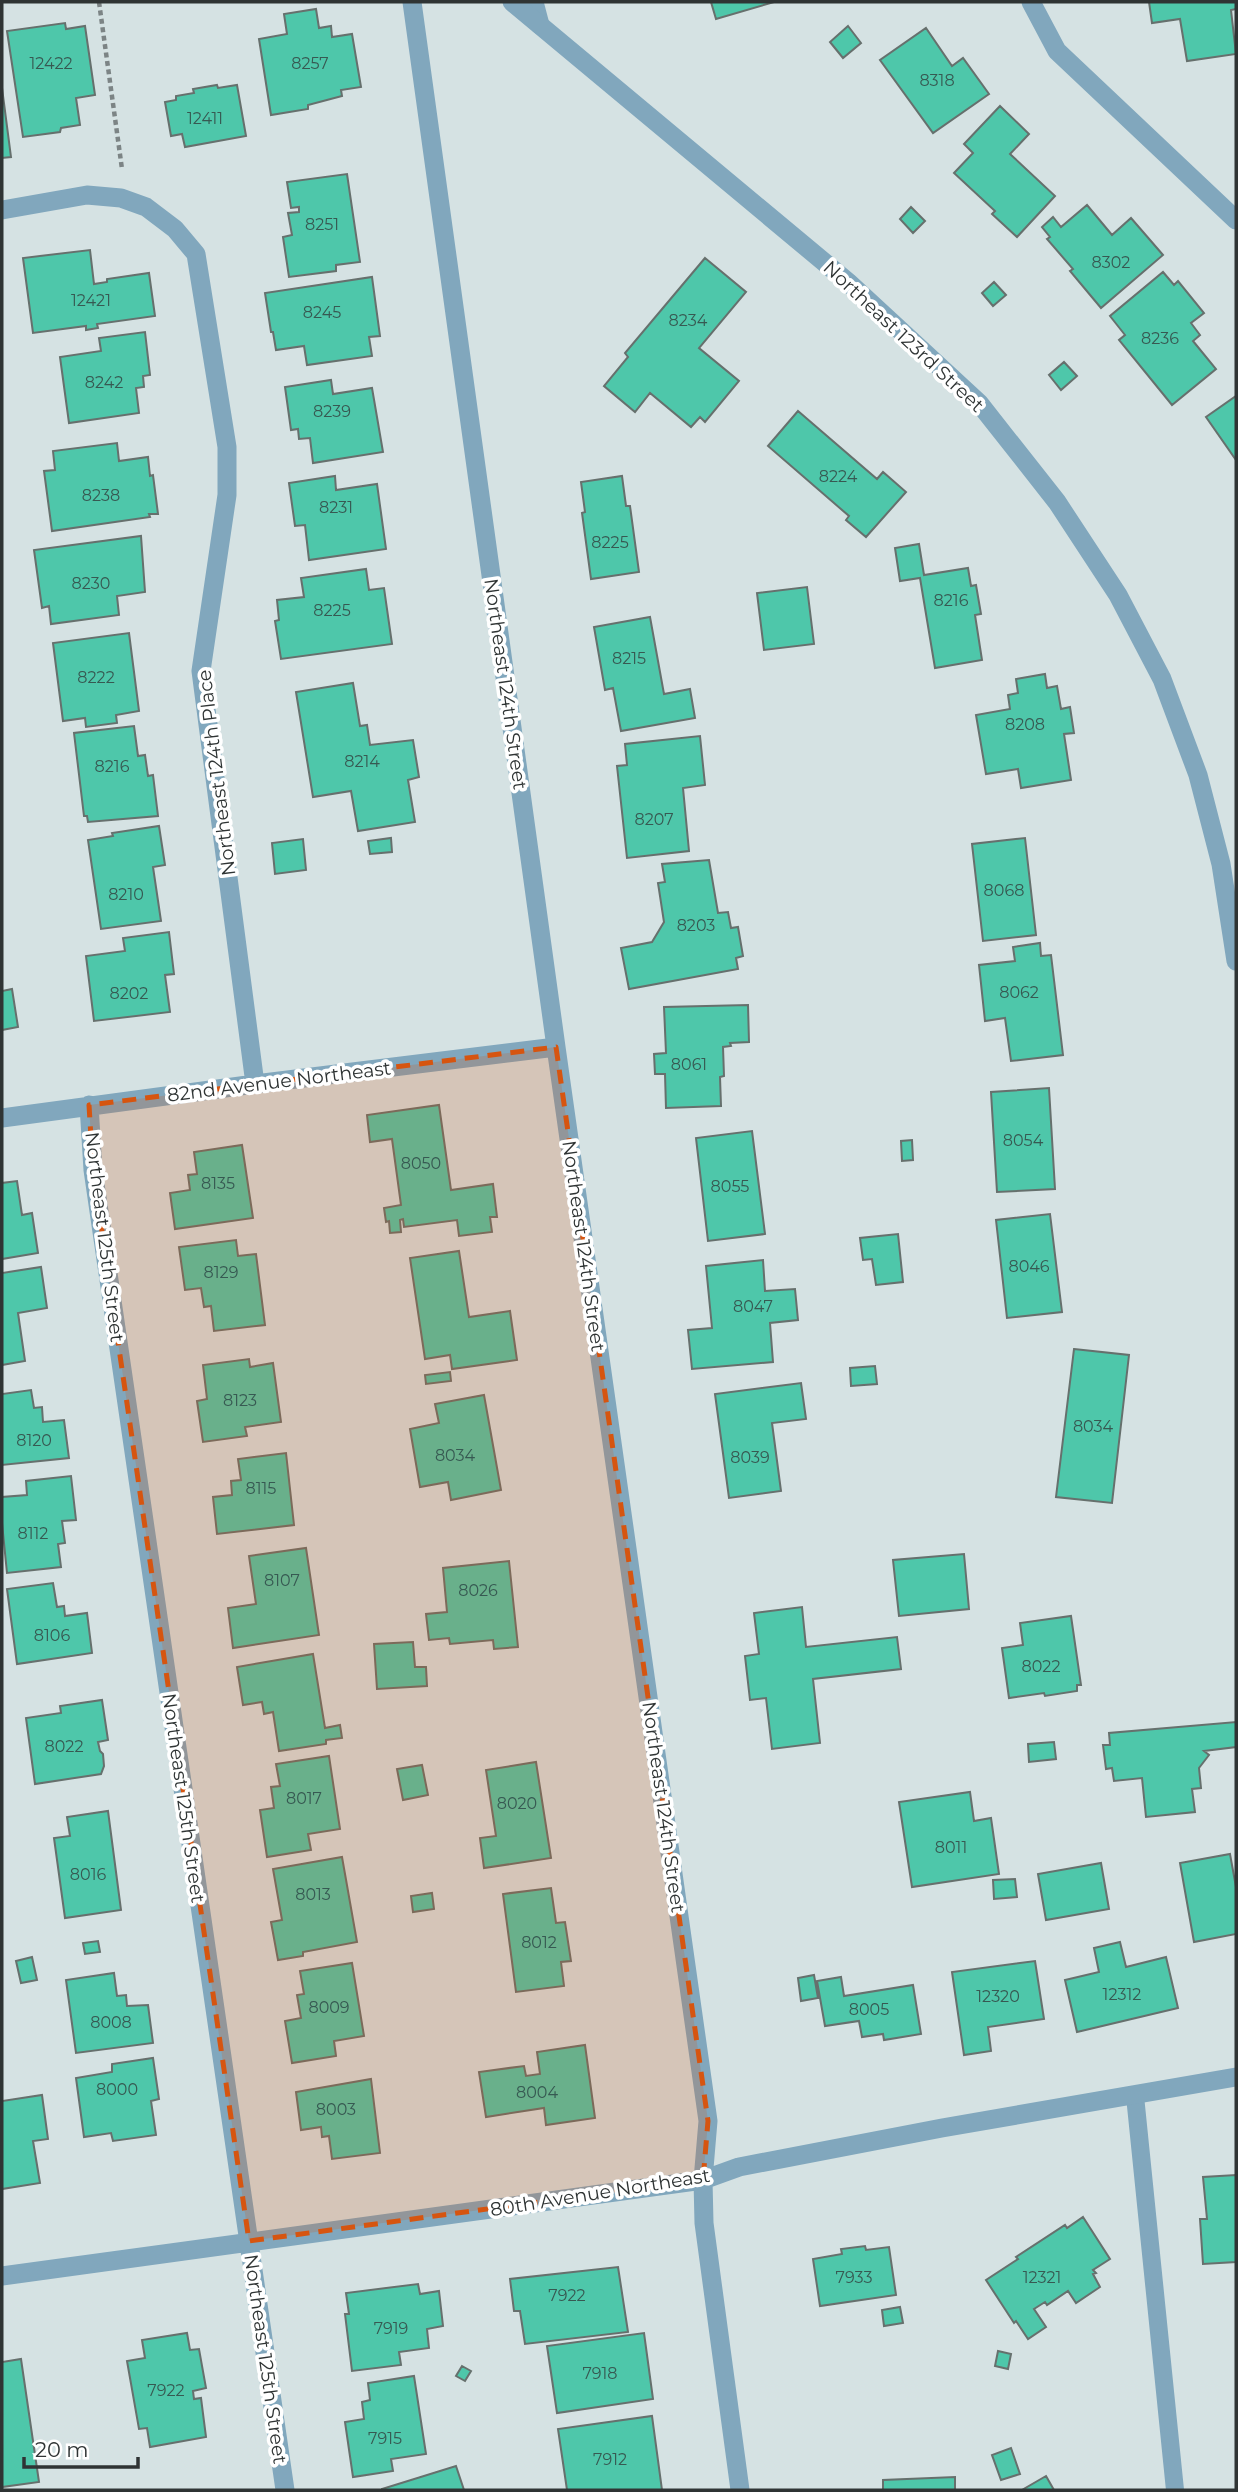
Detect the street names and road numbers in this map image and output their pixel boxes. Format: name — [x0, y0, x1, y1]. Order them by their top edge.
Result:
street label: Northeast 123rd Street — [819, 256, 989, 417]
street label: Northeast 124th Street — [479, 577, 532, 791]
street label: Northeast 124th Place — [192, 669, 241, 877]
street label: 82nd Avenue Northeast — [166, 1056, 393, 1107]
street label: Northeast 125th Street — [80, 1131, 129, 1344]
street label: Northeast 124th Street — [557, 1139, 610, 1353]
street label: Northeast 125th Street — [157, 1692, 210, 1905]
street label: Northeast 124th Street — [637, 1700, 690, 1914]
street label: 80th Avenue Northeast — [488, 2164, 712, 2221]
street label: Northeast 125th Street — [239, 2253, 292, 2466]

